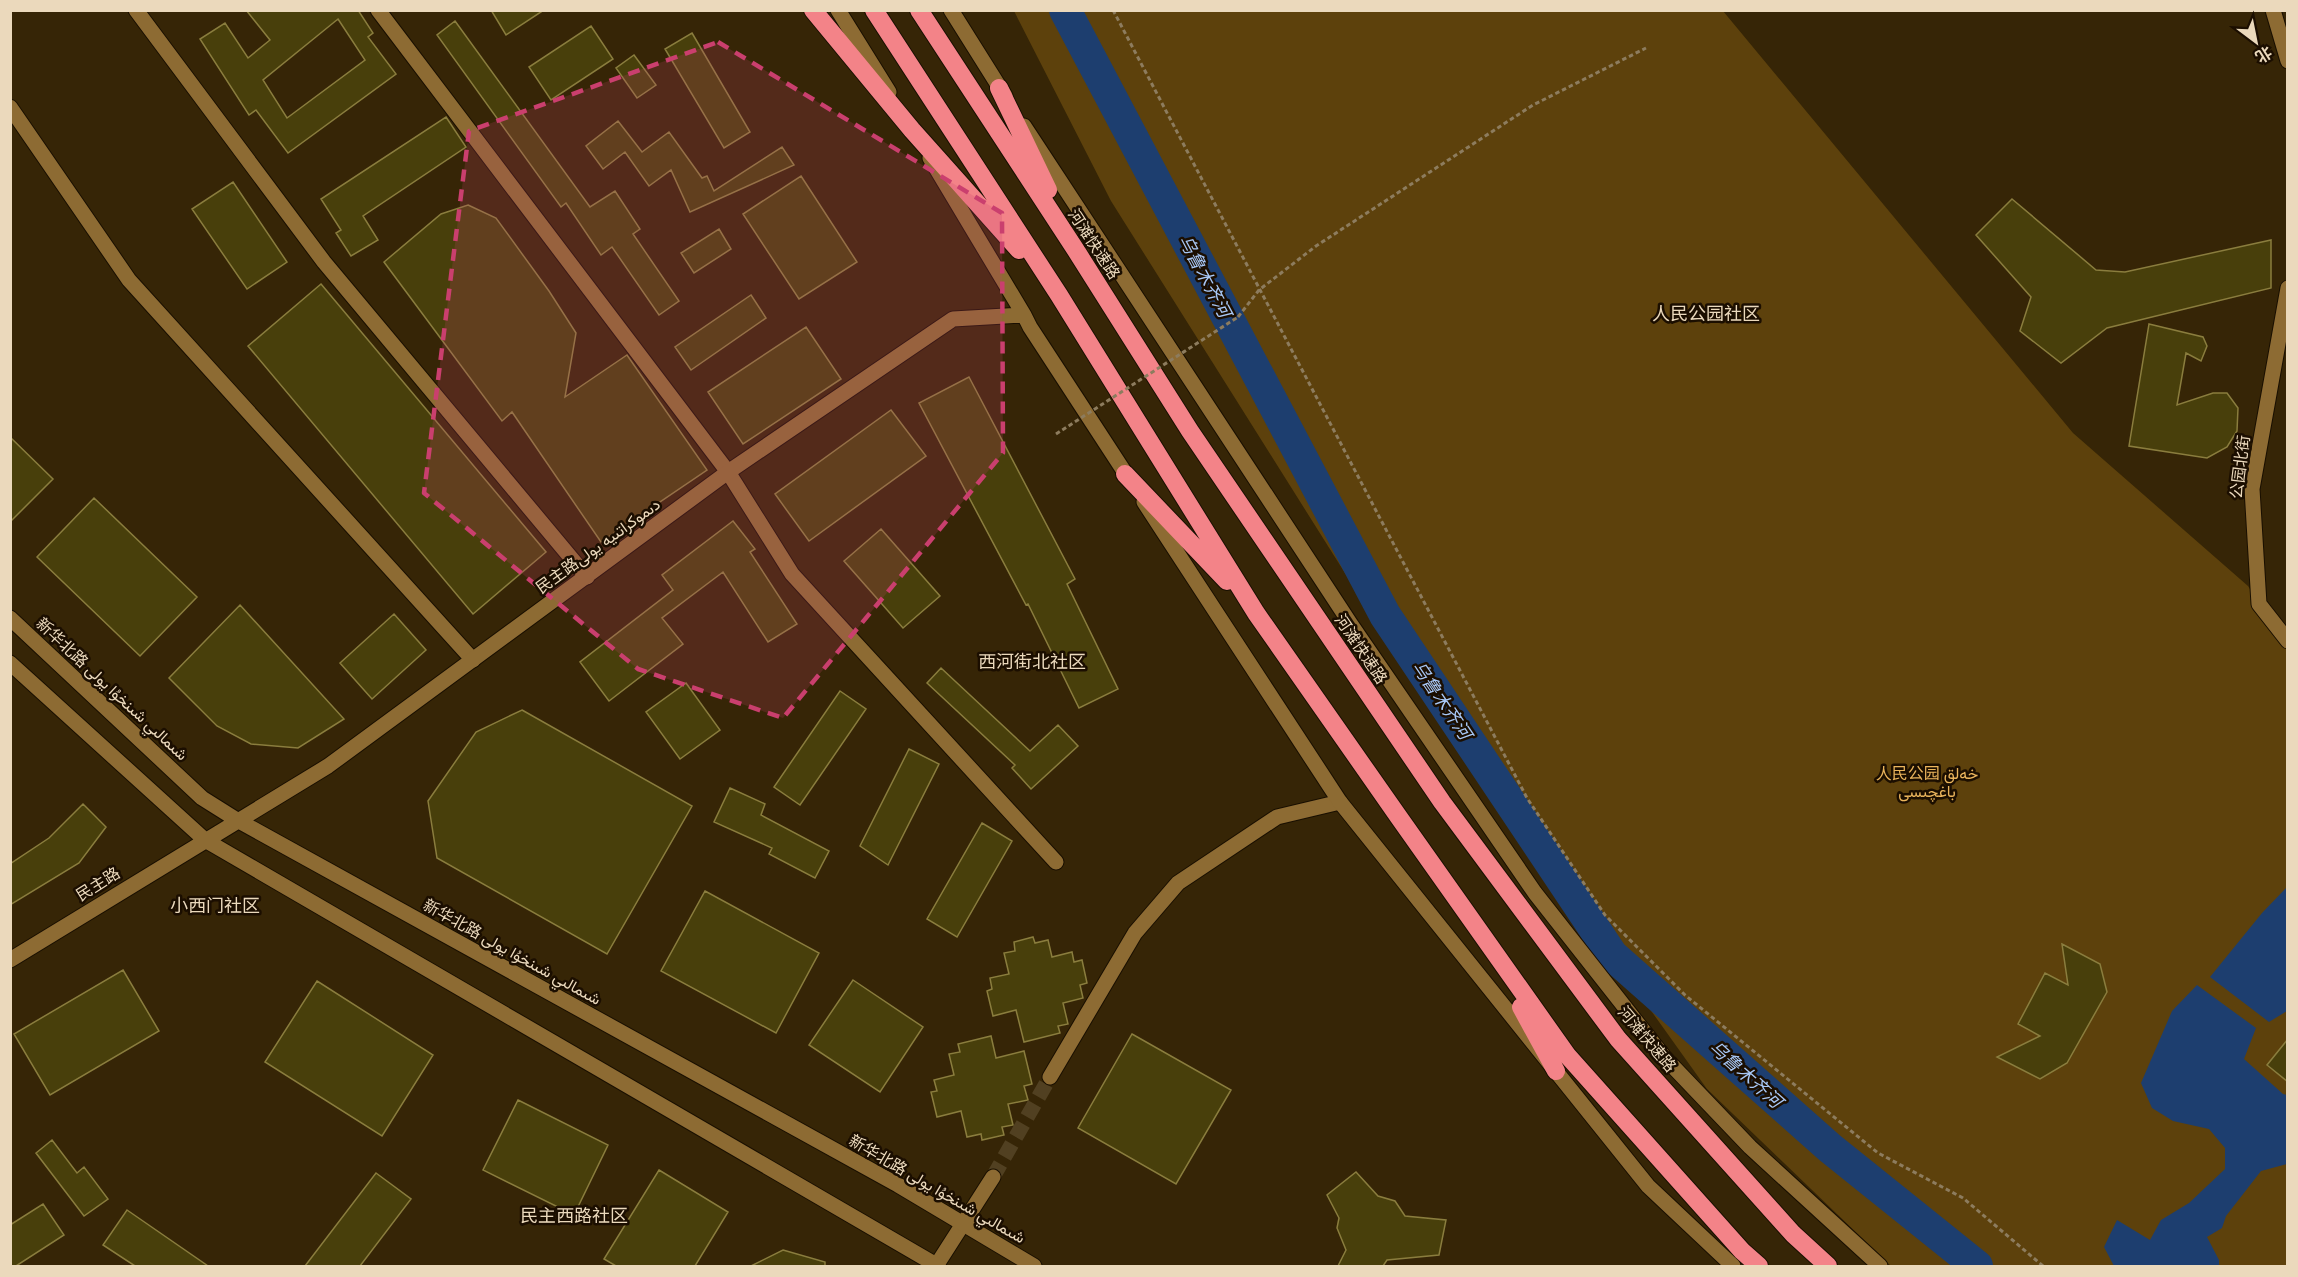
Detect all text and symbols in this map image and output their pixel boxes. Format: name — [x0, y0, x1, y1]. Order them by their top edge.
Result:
north arrow — [2226, 12, 2286, 72]
text: 北 — [2252, 42, 2276, 67]
street label: 河滩快速路 — [1064, 205, 1124, 283]
water label: 乌鲁木齐河 — [1175, 231, 1237, 323]
district label: 人民公园社区 — [1652, 303, 1760, 324]
street label: 公园北街 — [2227, 434, 2253, 500]
street label: 民主路دىموكراتىيە يولى — [532, 495, 664, 598]
street label: 河滩快速路 — [1331, 611, 1391, 687]
street label: 新华北路 شىمالىي شىنخۇا يولى — [29, 614, 192, 767]
district label: 西河街北社区 — [978, 651, 1086, 672]
water label: 乌鲁木齐河 — [1408, 657, 1478, 746]
park label: 人民公园 خەلق باغچىسى — [1876, 764, 1979, 803]
street label: 民主路 — [73, 863, 123, 905]
district label: 小西门社区 — [170, 895, 260, 916]
street label: 新华北路 شىمالىي شىنخۇا يولى — [418, 895, 604, 1012]
street label: 河滩快速路 — [1614, 1002, 1680, 1076]
water label: 乌鲁木齐河 — [1706, 1036, 1789, 1114]
street label: 新华北路 شىمالىي شىنخۇا يولى — [843, 1131, 1029, 1251]
district label: 民主西路社区 — [520, 1205, 628, 1226]

